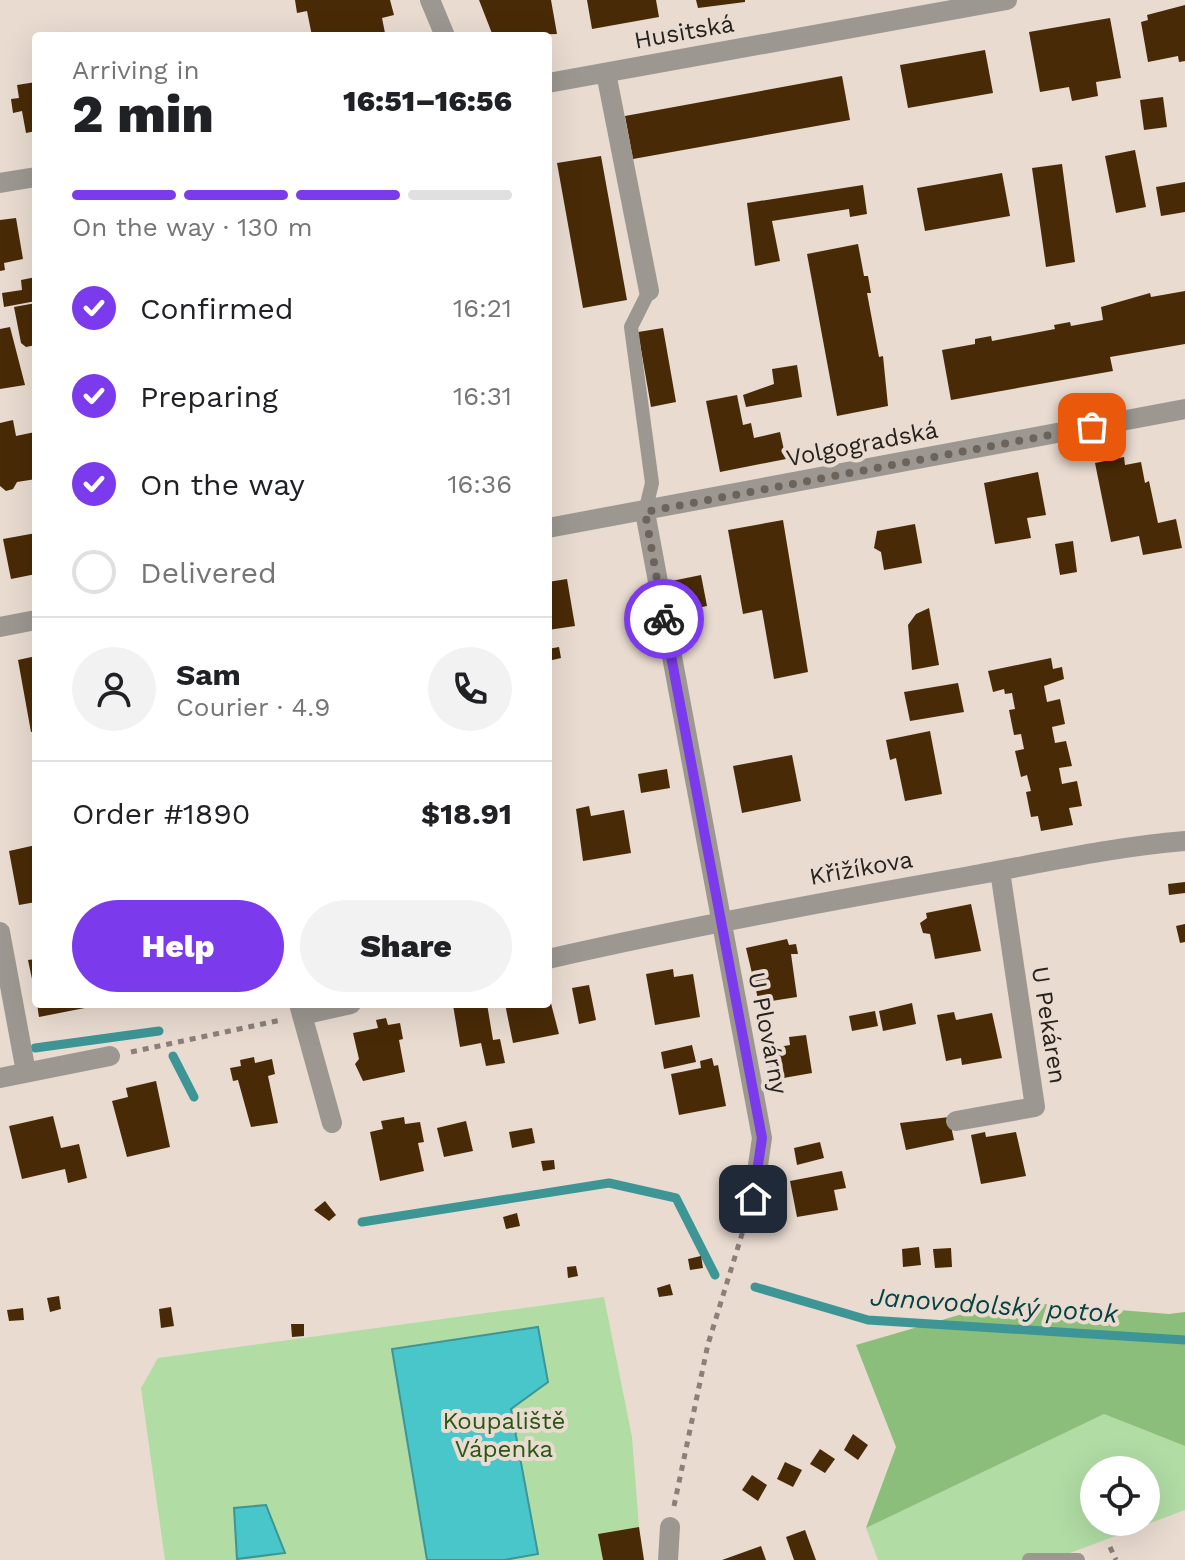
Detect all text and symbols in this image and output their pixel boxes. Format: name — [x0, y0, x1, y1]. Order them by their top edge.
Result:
street label: Husitská — [632, 9, 736, 55]
text: Arriving in — [72, 55, 200, 85]
text: 16:51–16:56 — [343, 83, 512, 118]
text: 2 min — [72, 84, 214, 145]
text: On the way · 130 m — [72, 212, 312, 242]
icon: check — [72, 286, 116, 330]
text: Confirmed — [140, 291, 294, 326]
text: 16:21 — [453, 293, 512, 323]
icon: check — [72, 374, 116, 418]
text: Preparing — [140, 379, 278, 414]
text: 16:31 — [453, 381, 512, 411]
pin — [1058, 393, 1126, 461]
icon: bag — [1070, 405, 1114, 449]
street label: Volgogradská — [784, 416, 940, 472]
icon: check — [72, 462, 116, 506]
text: On the way — [140, 467, 305, 502]
text: 16:36 — [447, 469, 512, 499]
text: Delivered — [140, 555, 277, 590]
courier — [624, 579, 704, 659]
icon: bike — [642, 597, 686, 641]
button: person — [72, 647, 156, 731]
button: phone — [428, 647, 512, 731]
text: Sam — [176, 657, 241, 692]
text: Courier · 4.9 — [176, 692, 330, 722]
text: Order #1890 — [72, 796, 250, 831]
text: $18.91 — [421, 796, 512, 831]
street label: Křižíkova — [807, 845, 915, 891]
button: Help — [72, 900, 284, 992]
button: Share — [300, 900, 512, 992]
street label: U Pekáren — [1026, 964, 1072, 1086]
street label: U Plovárny — [742, 969, 794, 1097]
pin — [719, 1165, 787, 1233]
icon: home — [731, 1177, 775, 1221]
water label: Janovodolský potok — [869, 1281, 1120, 1329]
park label: Koupaliště Vápenka — [443, 1407, 565, 1463]
map controls — [1080, 1456, 1160, 1536]
button: locate — [1080, 1456, 1160, 1536]

